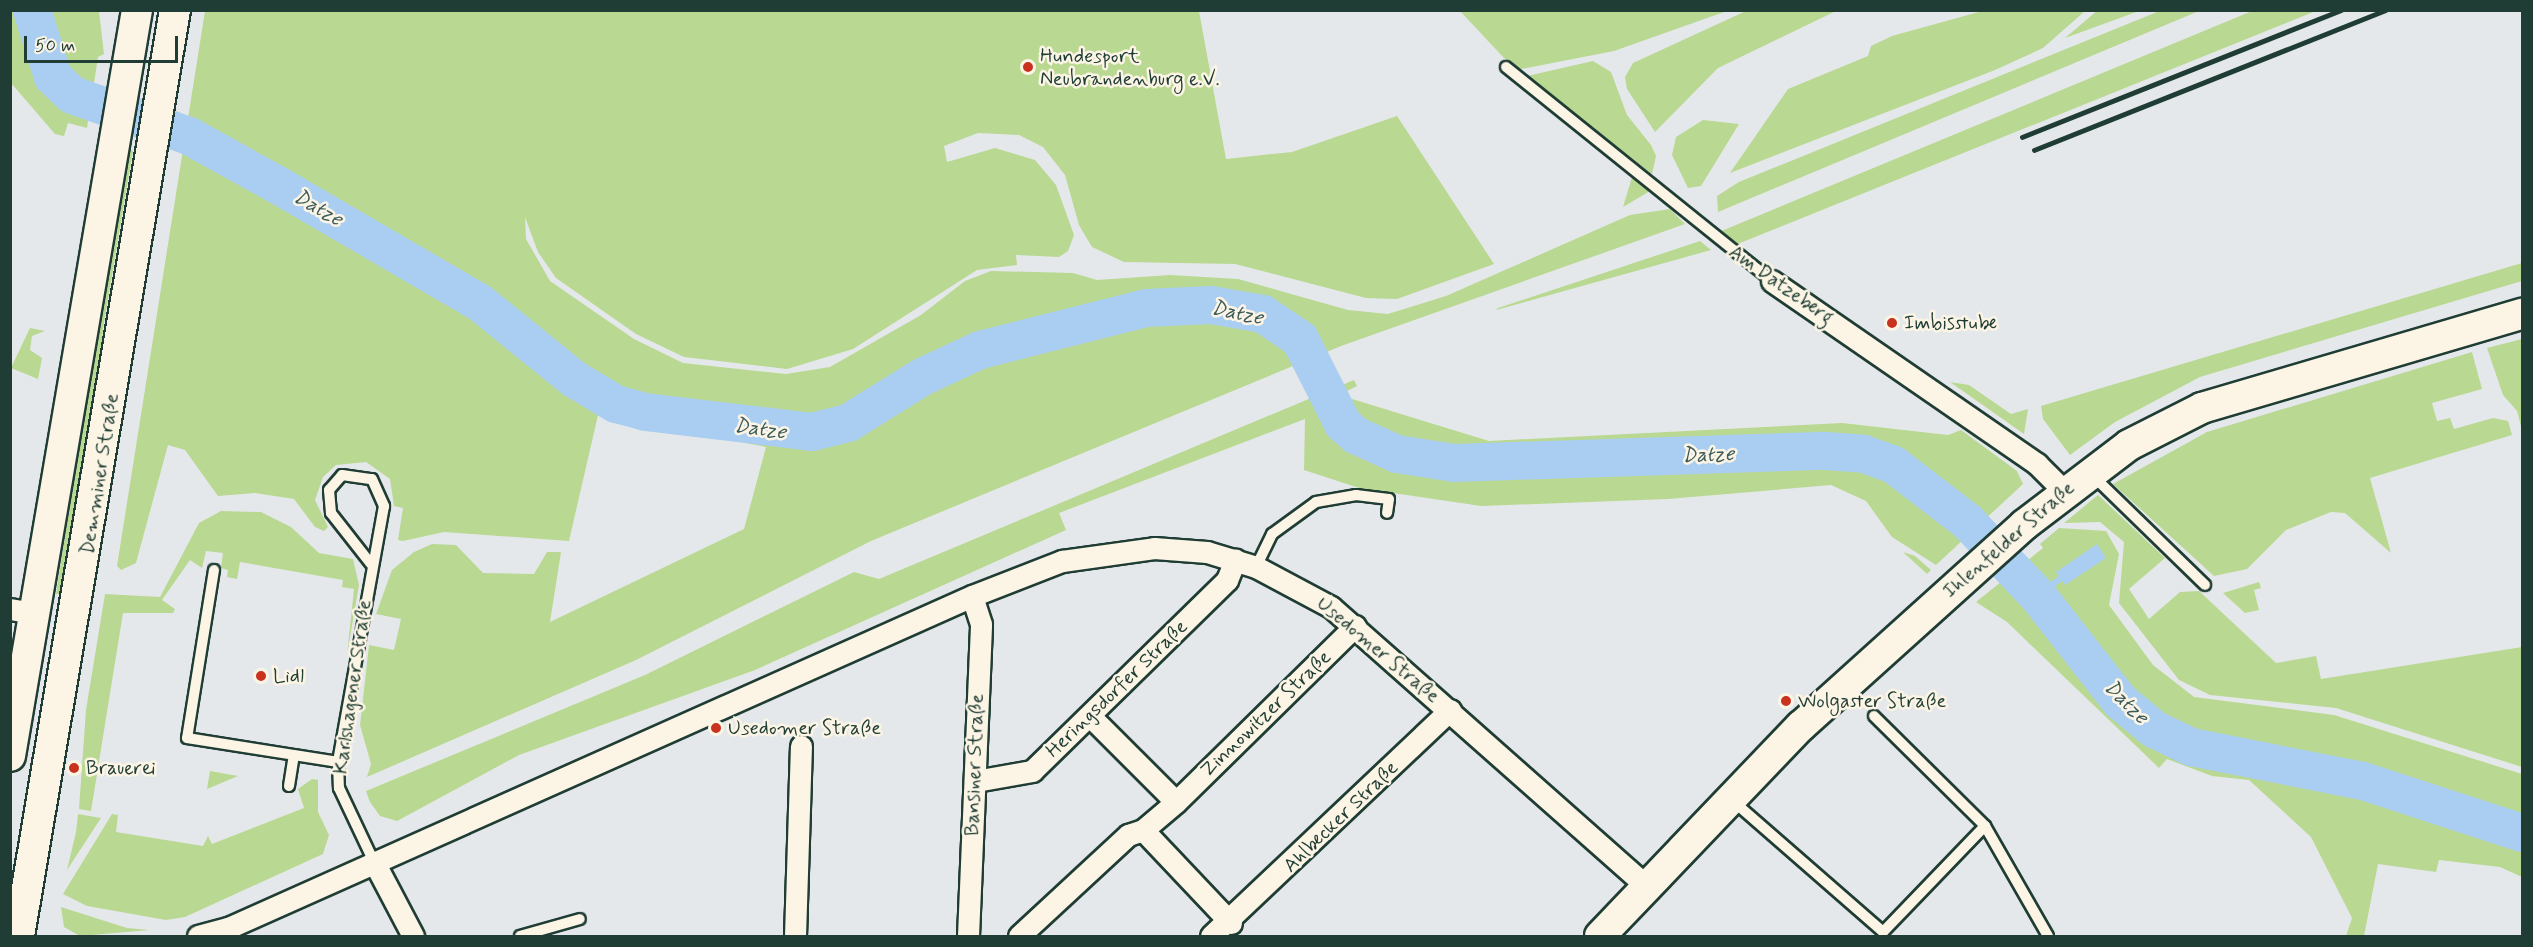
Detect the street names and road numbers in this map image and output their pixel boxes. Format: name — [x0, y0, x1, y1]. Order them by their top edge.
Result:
street label: Am Datzeberg — [1724, 240, 1838, 330]
street label: Demminer Straße — [76, 393, 124, 555]
street label: Ihlenfelder Straße — [1938, 476, 2080, 604]
street label: Usedomer Straße — [1312, 592, 1444, 708]
street label: Karlshagener Straße — [329, 598, 377, 776]
street label: Heringsdorfer Straße — [1041, 615, 1193, 763]
street label: Zinnowitzer Straße — [1196, 646, 1336, 782]
street label: Bansiner Straße — [961, 695, 989, 835]
street label: Ahlbecker Straße — [1279, 756, 1403, 878]

